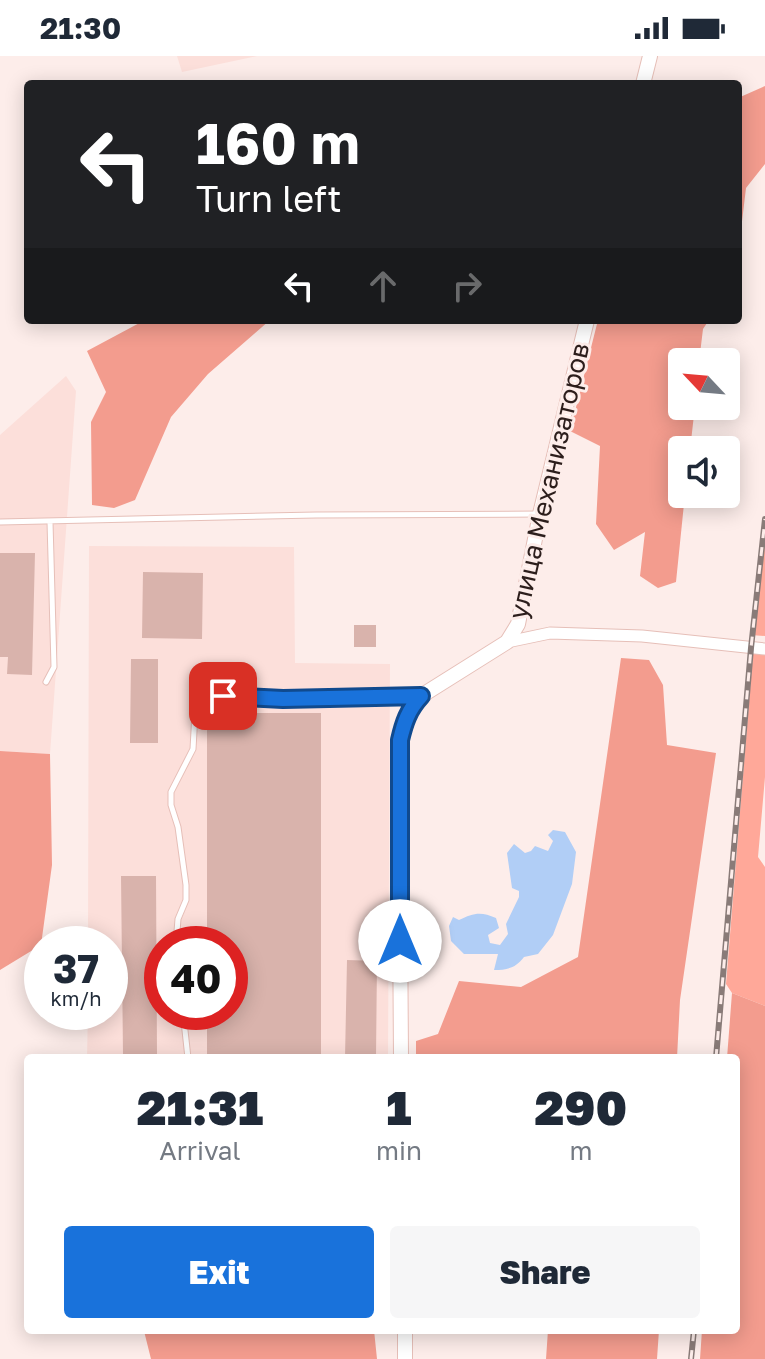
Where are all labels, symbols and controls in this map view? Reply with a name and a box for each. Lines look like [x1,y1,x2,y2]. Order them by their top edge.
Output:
text: 21:30 [40,10,121,46]
text: 160 m [196,109,360,176]
icon: left [64,112,168,216]
text: Turn left [196,177,342,220]
icon: left [277,264,321,308]
icon: ahead [361,264,405,308]
icon: right [445,264,489,308]
street label: улица Механизаторов [502,340,595,622]
north arrow [668,348,740,420]
map controls [668,348,740,508]
button: sound [668,436,740,508]
pin [189,662,257,730]
icon: arrive [201,674,245,718]
position arrow [358,899,442,983]
speed limit sign: 40 [144,926,248,1030]
text: 37 [53,944,99,992]
text: km/h [51,986,101,1010]
text: 21:31 [137,1078,263,1136]
text: 1 [386,1078,412,1136]
text: 290 [535,1078,627,1136]
text: Arrival [159,1135,241,1166]
text: min [376,1135,422,1166]
text: m [569,1135,592,1166]
button: Exit [64,1226,374,1318]
button: Share [390,1226,700,1318]

